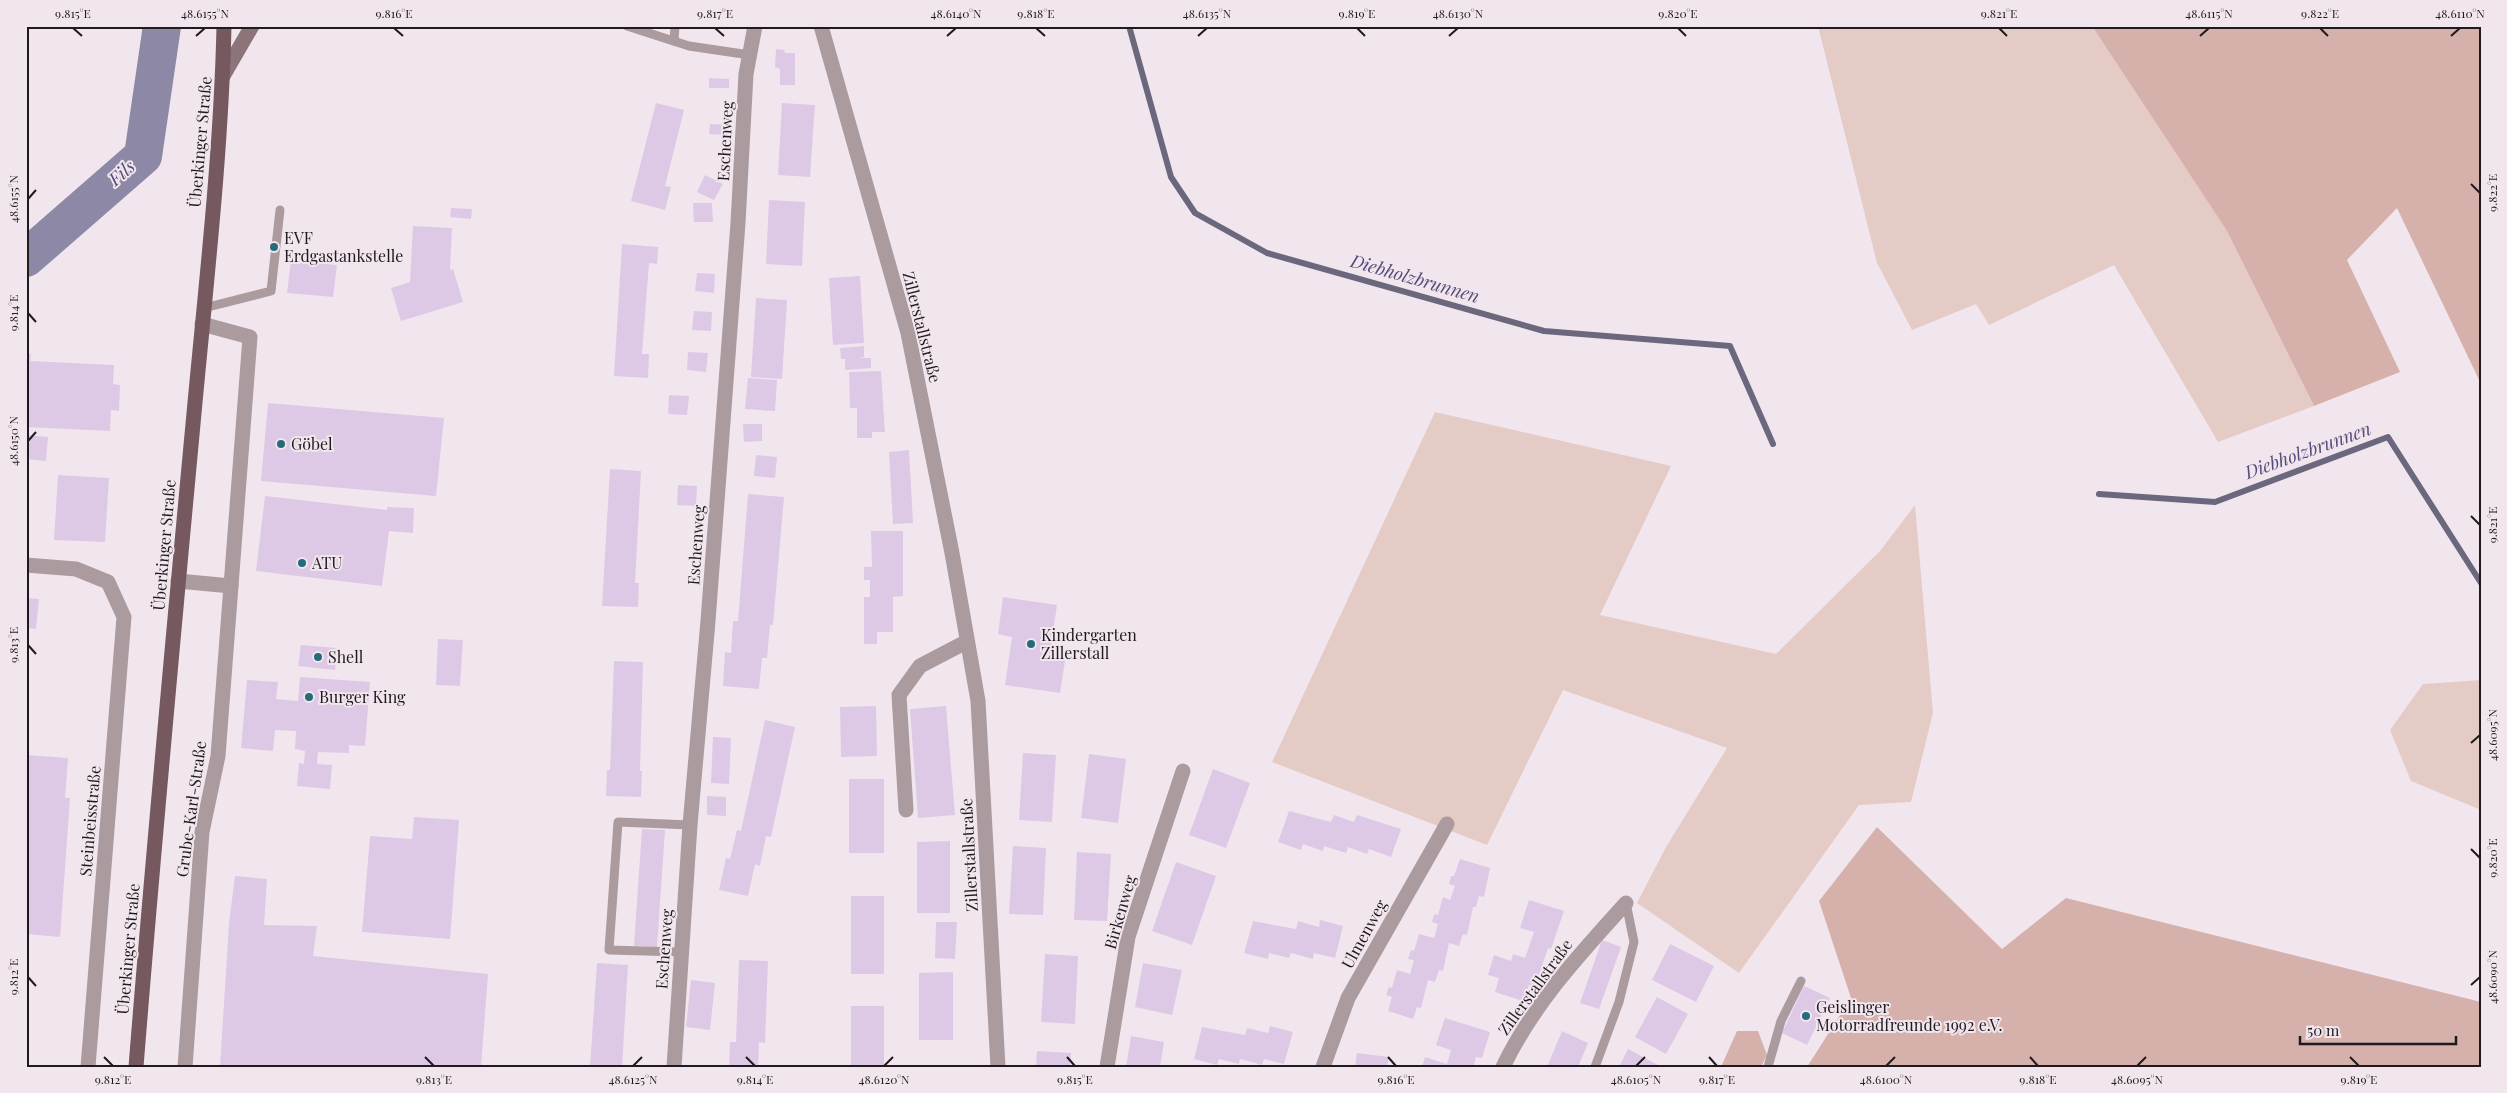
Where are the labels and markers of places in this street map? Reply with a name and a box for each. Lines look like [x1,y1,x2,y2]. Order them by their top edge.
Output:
place label: EVF Erdgastankstelle [284,227,403,266]
marker: EVF Erdgastankstelle [268,241,280,253]
place label: Göbel [291,433,333,454]
marker: Göbel [275,438,287,450]
place label: ATU [311,552,342,573]
marker: ATU [296,557,308,569]
place label: Kindergarten Zillerstall [1041,624,1137,663]
marker: Kindergarten Zillerstall [1025,638,1037,650]
place label: Shell [328,646,364,667]
marker: Shell [312,651,324,663]
place label: Burger King [319,686,406,707]
marker: Burger King [303,691,315,703]
place label: Geislinger Motorradfreunde 1992 e.V. [1816,996,2003,1035]
marker: Geislinger Motorradfreunde 1992 e.V. [1800,1010,1812,1022]

